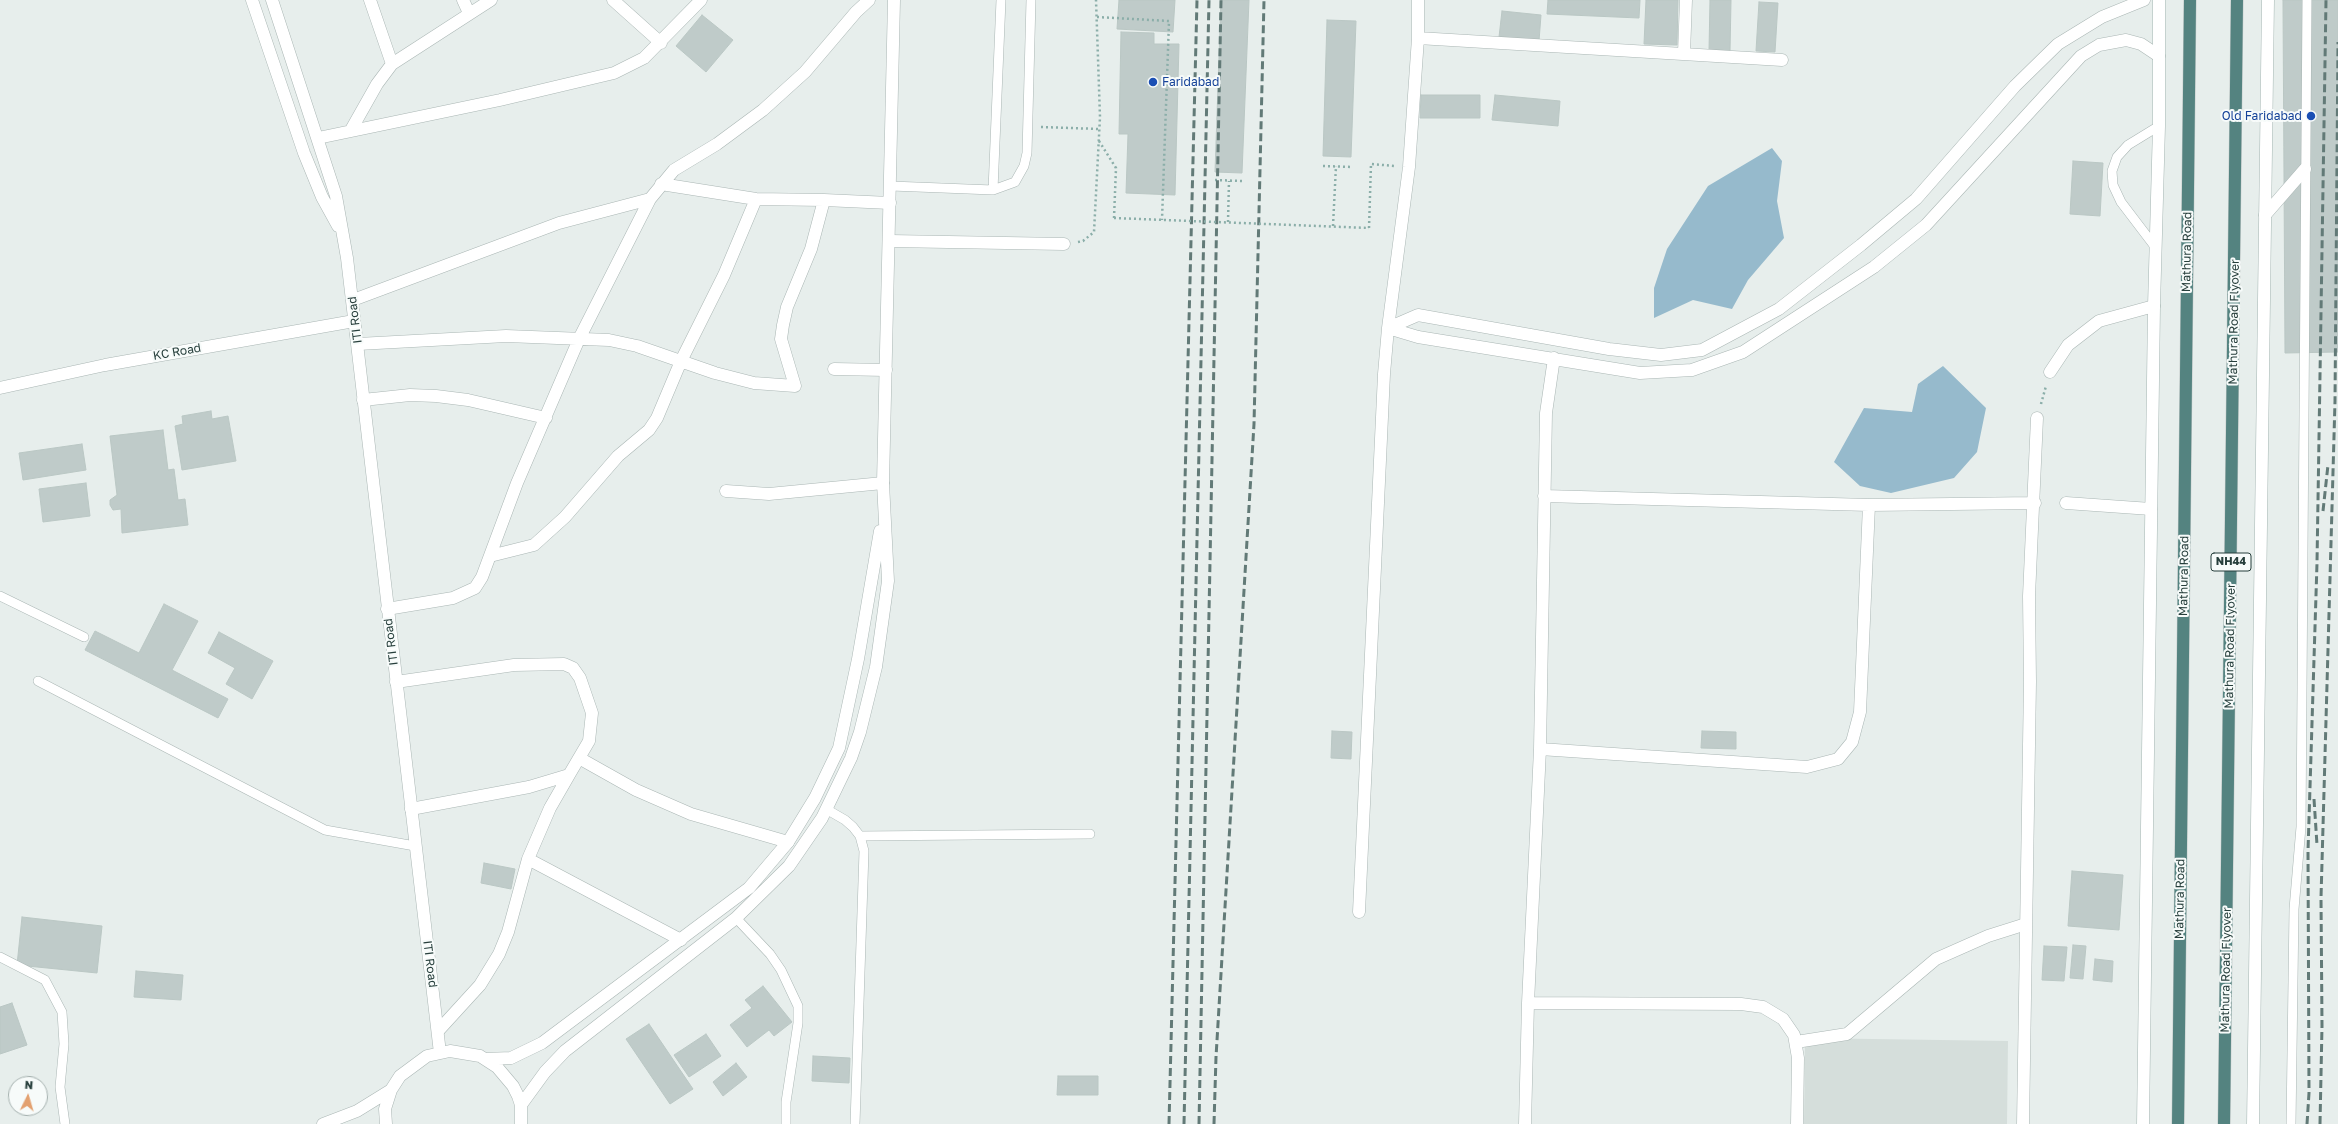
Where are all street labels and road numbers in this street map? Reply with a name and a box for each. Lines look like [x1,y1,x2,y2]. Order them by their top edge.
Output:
street label: Mathura Road [2179,212,2195,292]
street label: Mathura Road Flyover [2226,259,2242,385]
street label: ITI Road [345,296,365,344]
street label: KC Road [152,341,202,363]
street label: Mathura Road [2176,536,2192,616]
road number: NH44 [2211,553,2251,571]
street label: Mathura Road Flyover [2222,583,2238,709]
street label: ITI Road [381,618,401,666]
street label: Mathura Road [2172,859,2188,939]
street label: Mathura Road Flyover [2218,907,2234,1033]
street label: ITI Road [420,940,440,988]

